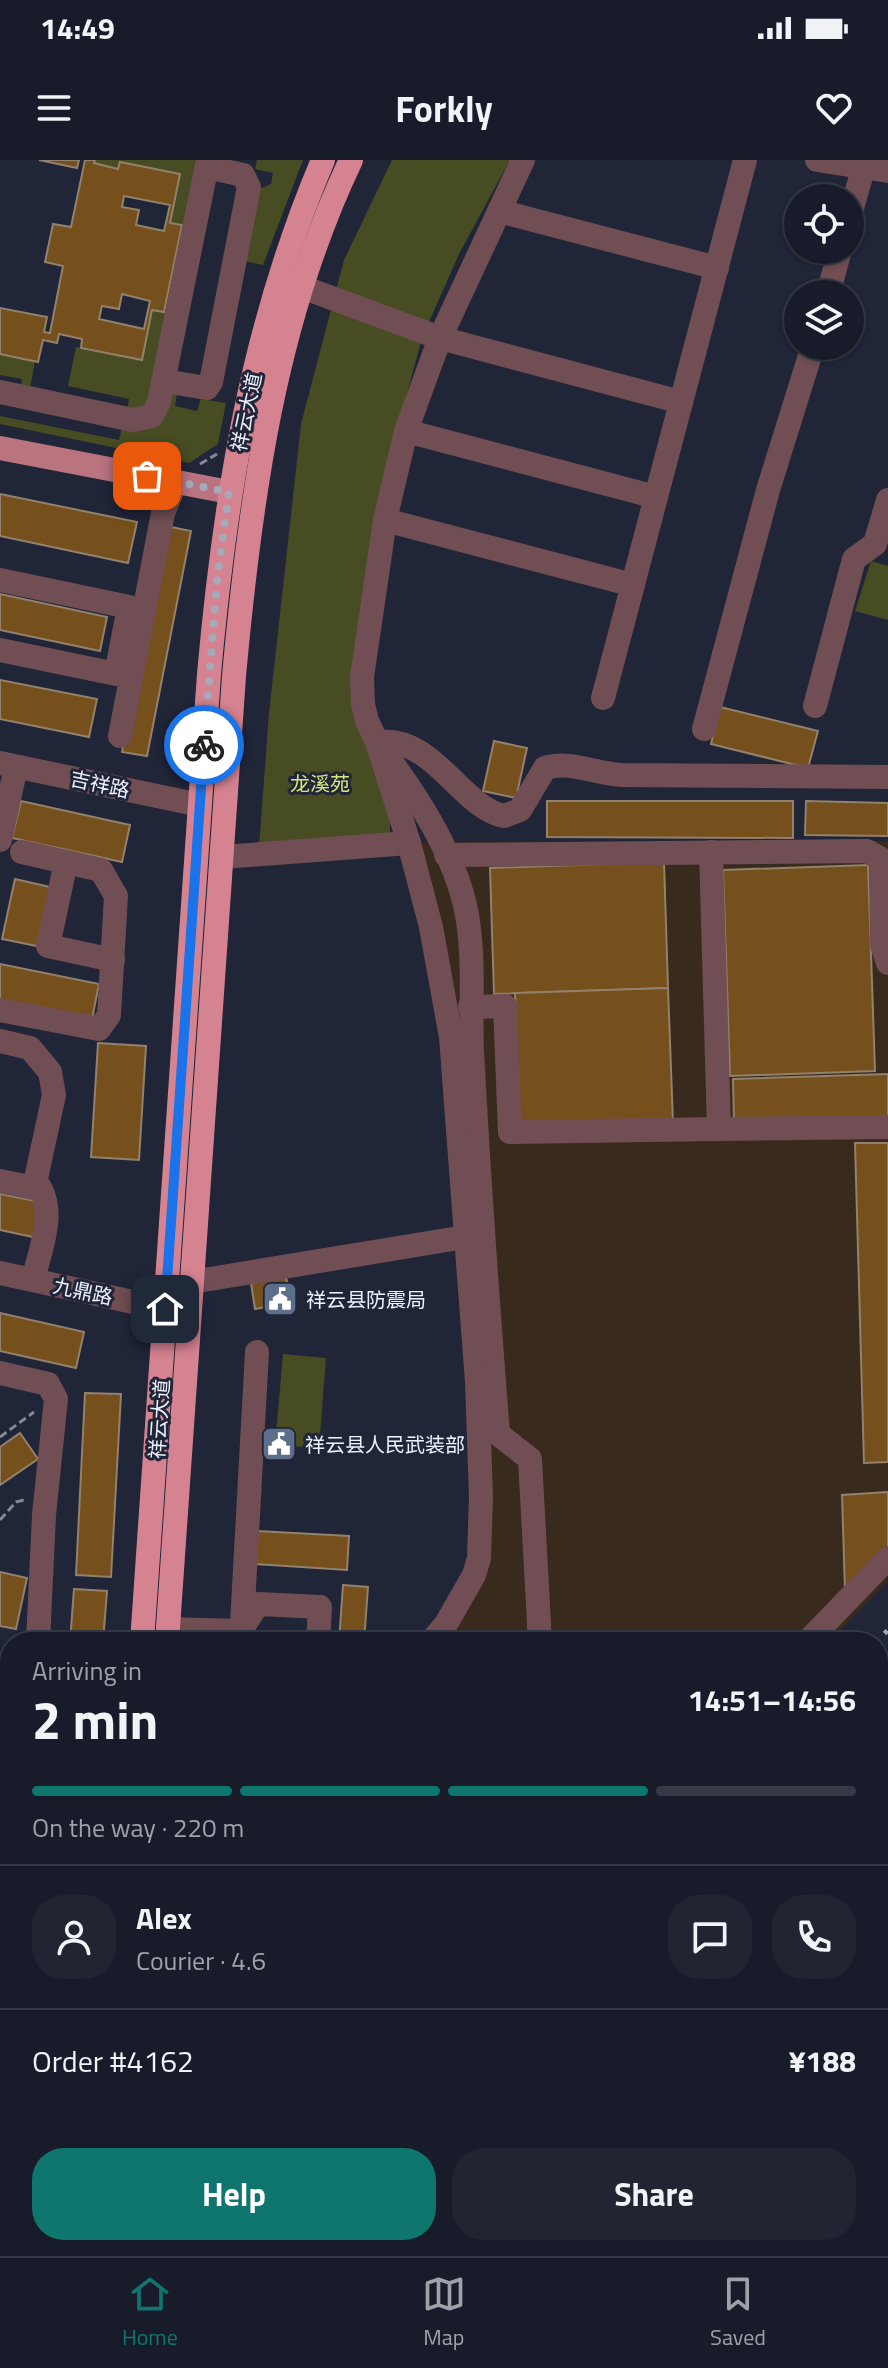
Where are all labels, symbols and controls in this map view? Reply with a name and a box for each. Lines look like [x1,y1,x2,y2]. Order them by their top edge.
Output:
text: 14:49 [40,5,115,51]
text: Forkly [395,81,493,136]
icon: menu [32,86,76,130]
icon: heart [812,86,856,130]
map controls [784,184,864,360]
button: locate [784,184,864,264]
button: layers [784,280,864,360]
street label: 祥云大道 [223,370,269,454]
pin [113,442,181,510]
icon: bag [125,454,169,498]
courier [164,705,244,785]
icon: bike [182,723,226,767]
street label: 吉祥路 [67,763,133,805]
park label: 龙溪苑 [290,768,350,799]
street label: 九鼎路 [50,1270,116,1312]
pin [131,1275,199,1343]
public building icon: 祥云县防震局 [261,1280,299,1318]
place label: 祥云县防震局 [306,1284,426,1315]
icon: home [143,1287,187,1331]
street label: 祥云大道 [141,1378,177,1460]
public building icon: 祥云县人民武装部 [260,1425,298,1463]
place label: 祥云县人民武装部 [305,1429,465,1460]
text: Arriving in [32,1651,142,1690]
text: 14:51–14:56 [688,1677,856,1723]
text: 2 min [32,1680,158,1759]
text: On the way · 220 m [32,1808,244,1847]
button: person [32,1895,116,1979]
text: Alex [136,1895,192,1941]
button: chat [668,1895,752,1979]
button: phone [772,1895,856,1979]
text: Courier · 4.6 [136,1941,266,1980]
text: Order #4162 [32,2038,194,2084]
text: ¥188 [789,2038,856,2084]
button: Help [32,2148,436,2240]
button: Share [452,2148,856,2240]
tab: Home [122,2272,178,2354]
tab: Map [422,2272,466,2354]
tab: Saved [710,2272,766,2354]

